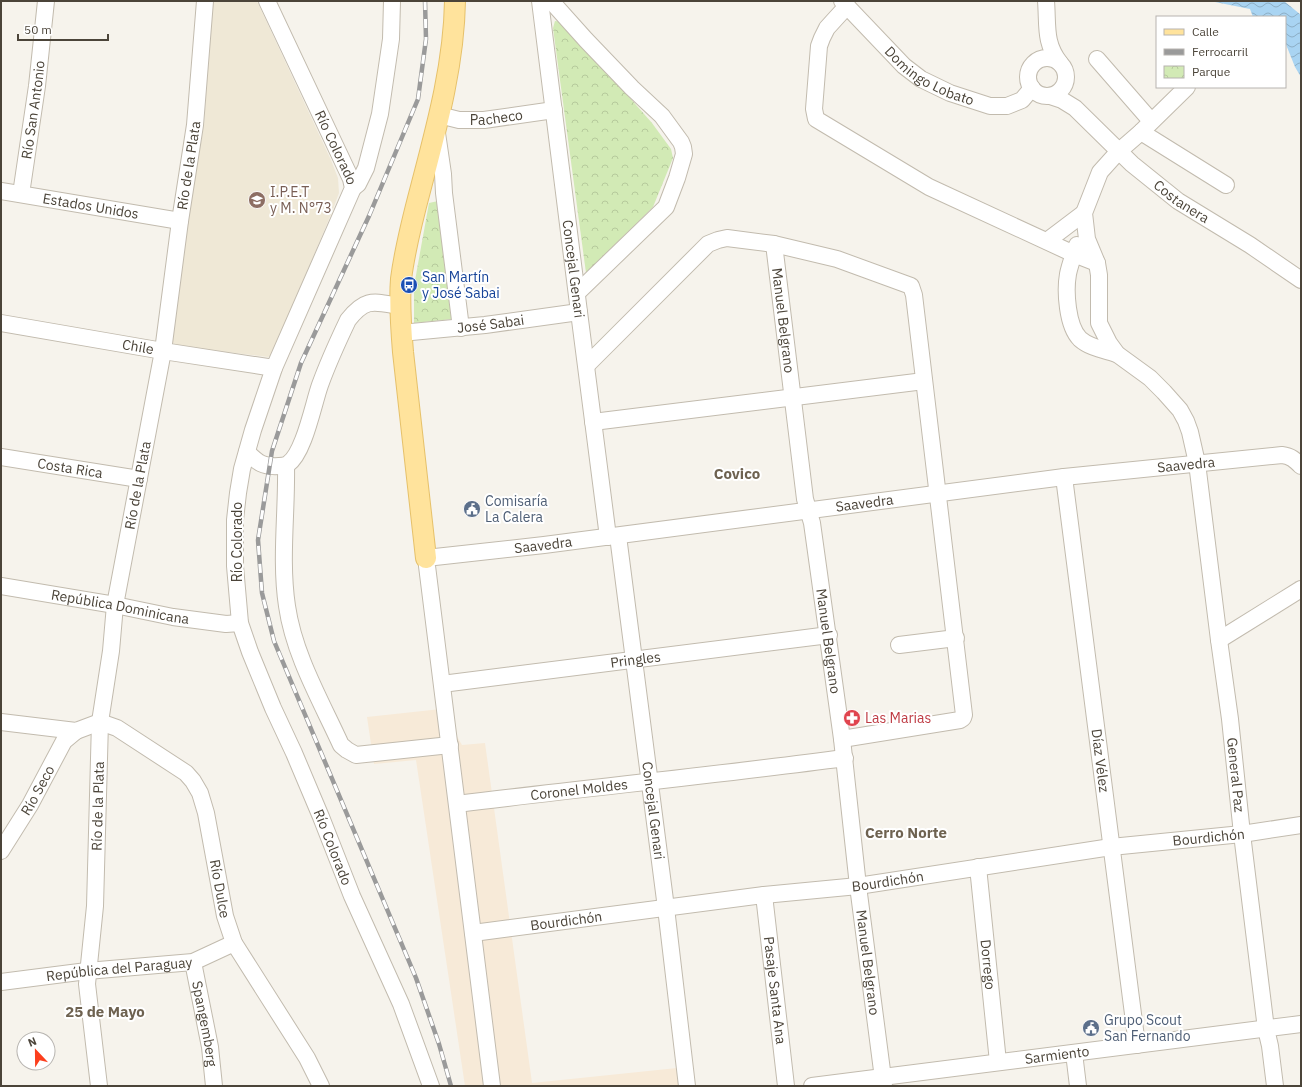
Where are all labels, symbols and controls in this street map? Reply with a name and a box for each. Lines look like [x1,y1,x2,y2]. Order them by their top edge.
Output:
scale bar [18,16,108,42]
legend [1156,16,1286,88]
text: 50 m [24,22,52,37]
text: Calle [1192,24,1219,39]
street label: Domingo Lobato [881,42,977,109]
text: Ferrocarril [1192,44,1248,59]
street label: Río San Antonio [17,59,49,160]
text: Parque [1192,64,1231,79]
street label: Pacheco [470,106,524,129]
street label: Río Colorado [311,107,361,186]
street label: Río de la Plata [173,120,204,211]
street label: Costanera [1150,176,1213,227]
place label: I.P.E.T y M. N°73 [270,183,332,217]
street label: Estados Unidos [41,189,140,223]
school or university icon: I.P.E.T y M. N°73 [247,190,267,210]
street label: Concejal Genari [559,219,589,319]
street label: Manuel Belgrano [768,267,799,374]
place label: San Martín y José Sabai [422,268,500,302]
bus stop icon: San Martín y José Sabai [399,275,419,295]
street label: José Sabai [456,311,525,337]
street label: Chile [121,335,155,358]
street label: Río de la Plata [120,439,155,531]
street label: Saavedra [1156,453,1216,477]
street label: Costa Rica [36,454,105,482]
district label: Covico [714,464,760,483]
street label: Saavedra [834,490,895,516]
place label: Comisaría La Calera [485,492,548,526]
public building icon: Comisaría La Calera [462,499,482,519]
street label: Río Colorado [228,502,246,582]
street label: Saavedra [513,532,574,557]
street label: República Dominicana [50,585,191,628]
street label: Manuel Belgrano [812,587,845,695]
street label: Pringles [609,647,662,672]
pharmacy icon: Las Marias [842,708,862,728]
place label: Las Marias [865,709,932,727]
street label: Díaz Vélez [1087,728,1114,794]
street label: General Paz [1223,737,1249,814]
street label: Río de la Plata [88,761,108,851]
street label: Concejal Genari [638,761,669,861]
street label: Río Seco [17,762,59,819]
street label: Coronel Moldes [529,775,629,804]
street label: Río Colorado [310,806,356,888]
district label: Cerro Norte [865,823,947,842]
street label: Bourdichón [1172,825,1246,850]
street label: Río Dulce [206,858,234,920]
street label: Bourdichón [851,867,925,896]
street label: Bourdichón [529,907,603,934]
street label: Manuel Belgrano [852,909,884,1016]
street label: Pasaje Santa Ana [760,936,790,1046]
street label: Dorrego [976,939,1000,991]
street label: República del Paraguay [45,953,193,985]
street label: Spangemberg [188,979,221,1068]
district label: 25 de Mayo [65,1002,145,1021]
place label: Grupo Scout San Fernando [1104,1011,1191,1045]
public building icon: Grupo Scout San Fernando [1081,1018,1101,1038]
north arrow [16,1031,56,1071]
text: N [26,1034,39,1050]
street label: Sarmiento [1024,1042,1090,1068]

